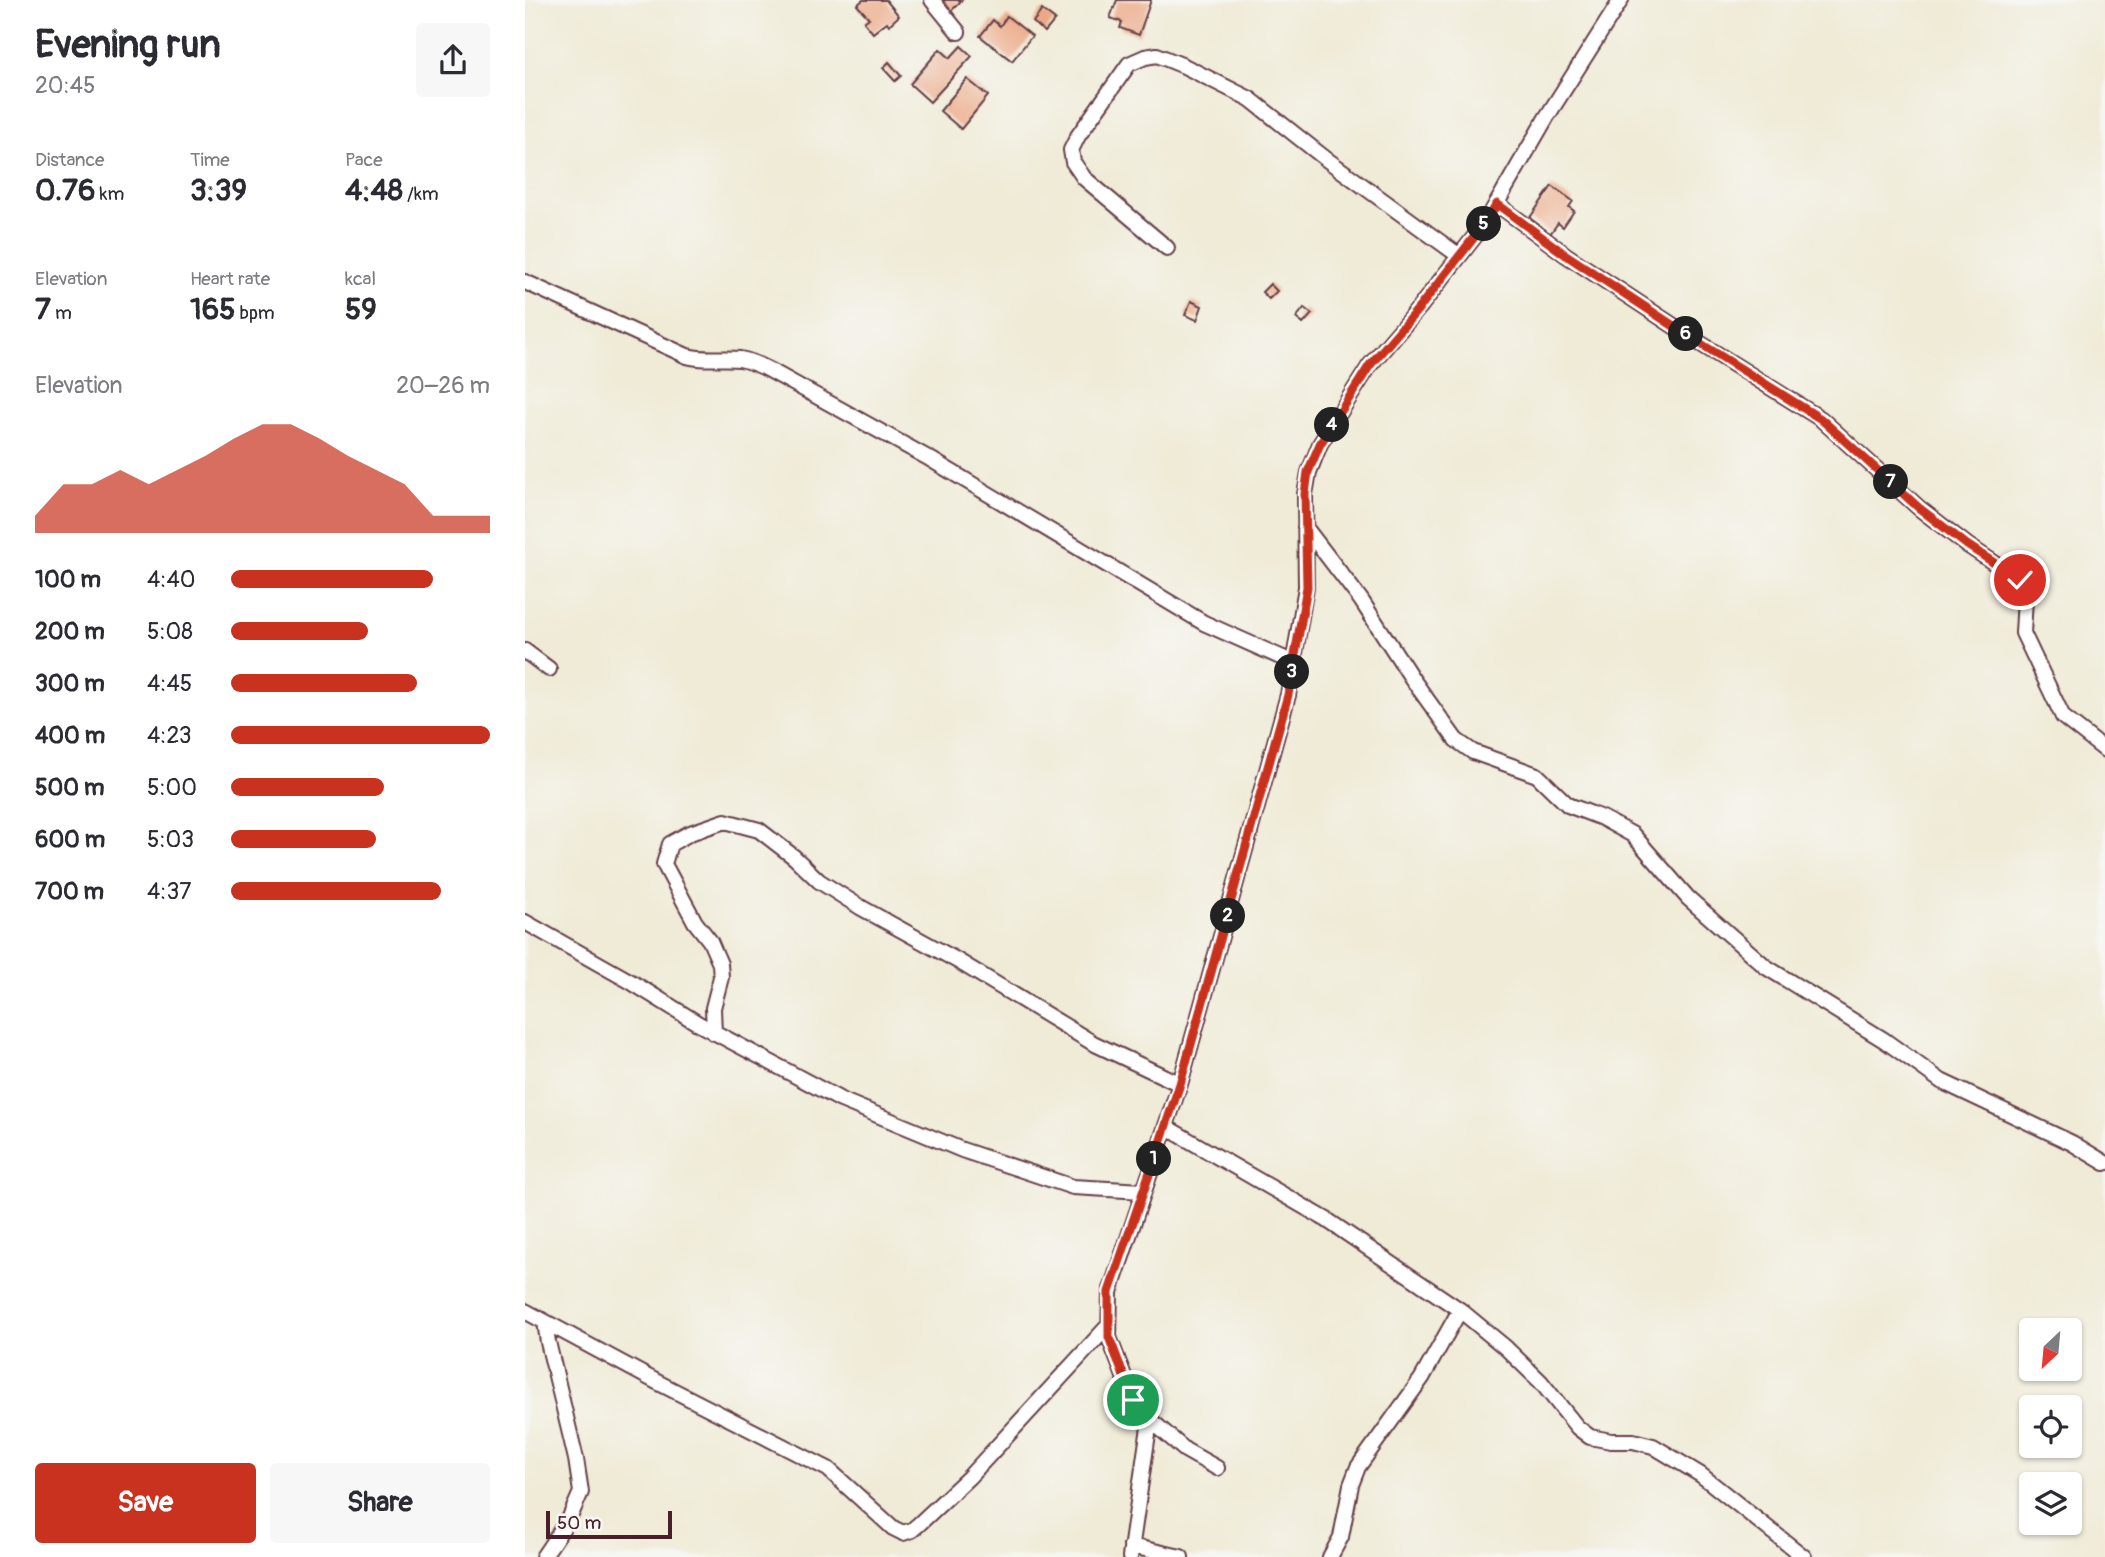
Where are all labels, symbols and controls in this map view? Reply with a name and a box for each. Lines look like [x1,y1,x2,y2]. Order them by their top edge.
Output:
text: Evening run [35,21,221,69]
button: share [416,23,490,97]
text: 20:45 [35,71,96,100]
text: Distance [35,148,104,172]
text: Time [190,148,230,172]
text: Pace [345,148,383,172]
text: 0.76 [35,172,95,209]
text: 3:39 [190,172,247,209]
text: 4:48 [345,172,403,209]
text: km [95,182,124,206]
text: /km [403,182,439,206]
pin: 5 [1467,206,1501,242]
text: 5 [1478,211,1489,235]
text: Elevation [35,267,107,291]
text: Heart rate [190,267,270,291]
text: kcal [345,267,376,291]
text: 7 [35,291,51,328]
text: 165 [190,291,235,328]
text: 59 [345,291,377,328]
text: m [51,301,72,325]
text: bpm [235,301,275,325]
pin: 6 [1669,316,1703,352]
text: 6 [1680,321,1691,345]
text: Elevation [35,371,123,400]
text: 20–26 m [396,371,490,400]
pin: 4 [1315,408,1349,442]
text: 4 [1326,412,1337,436]
pin: 7 [1873,464,1909,500]
text: 7 [1885,469,1896,493]
pin [1990,550,2050,610]
icon: check [2001,561,2039,599]
text: 100 m [35,565,101,594]
text: 4:40 [147,565,196,594]
text: 200 m [35,617,105,646]
text: 5:08 [147,617,193,646]
pin: 3 [1275,654,1309,690]
text: 3 [1286,659,1297,683]
text: 300 m [35,669,105,698]
text: 4:45 [147,669,192,698]
text: 400 m [35,721,105,750]
text: 4:23 [147,721,191,750]
text: 500 m [35,773,104,802]
text: 5:00 [147,773,197,802]
text: 600 m [35,825,105,854]
text: 5:03 [147,825,194,854]
text: 700 m [35,877,104,906]
text: 4:37 [147,877,191,906]
pin: 2 [1211,898,1245,934]
text: 2 [1222,903,1233,927]
pin: 1 [1137,1142,1171,1176]
text: 1 [1150,1146,1157,1170]
north arrow [2019,1318,2083,1381]
map controls [2019,1318,2082,1535]
pin [1103,1370,1163,1430]
icon: arrive [1114,1381,1152,1419]
button: locate [2019,1395,2082,1458]
button: Save [35,1463,256,1543]
button: Share [270,1463,490,1543]
button: layers [2019,1472,2082,1535]
scale bar [546,1508,672,1540]
text: 50 m [557,1511,601,1535]

